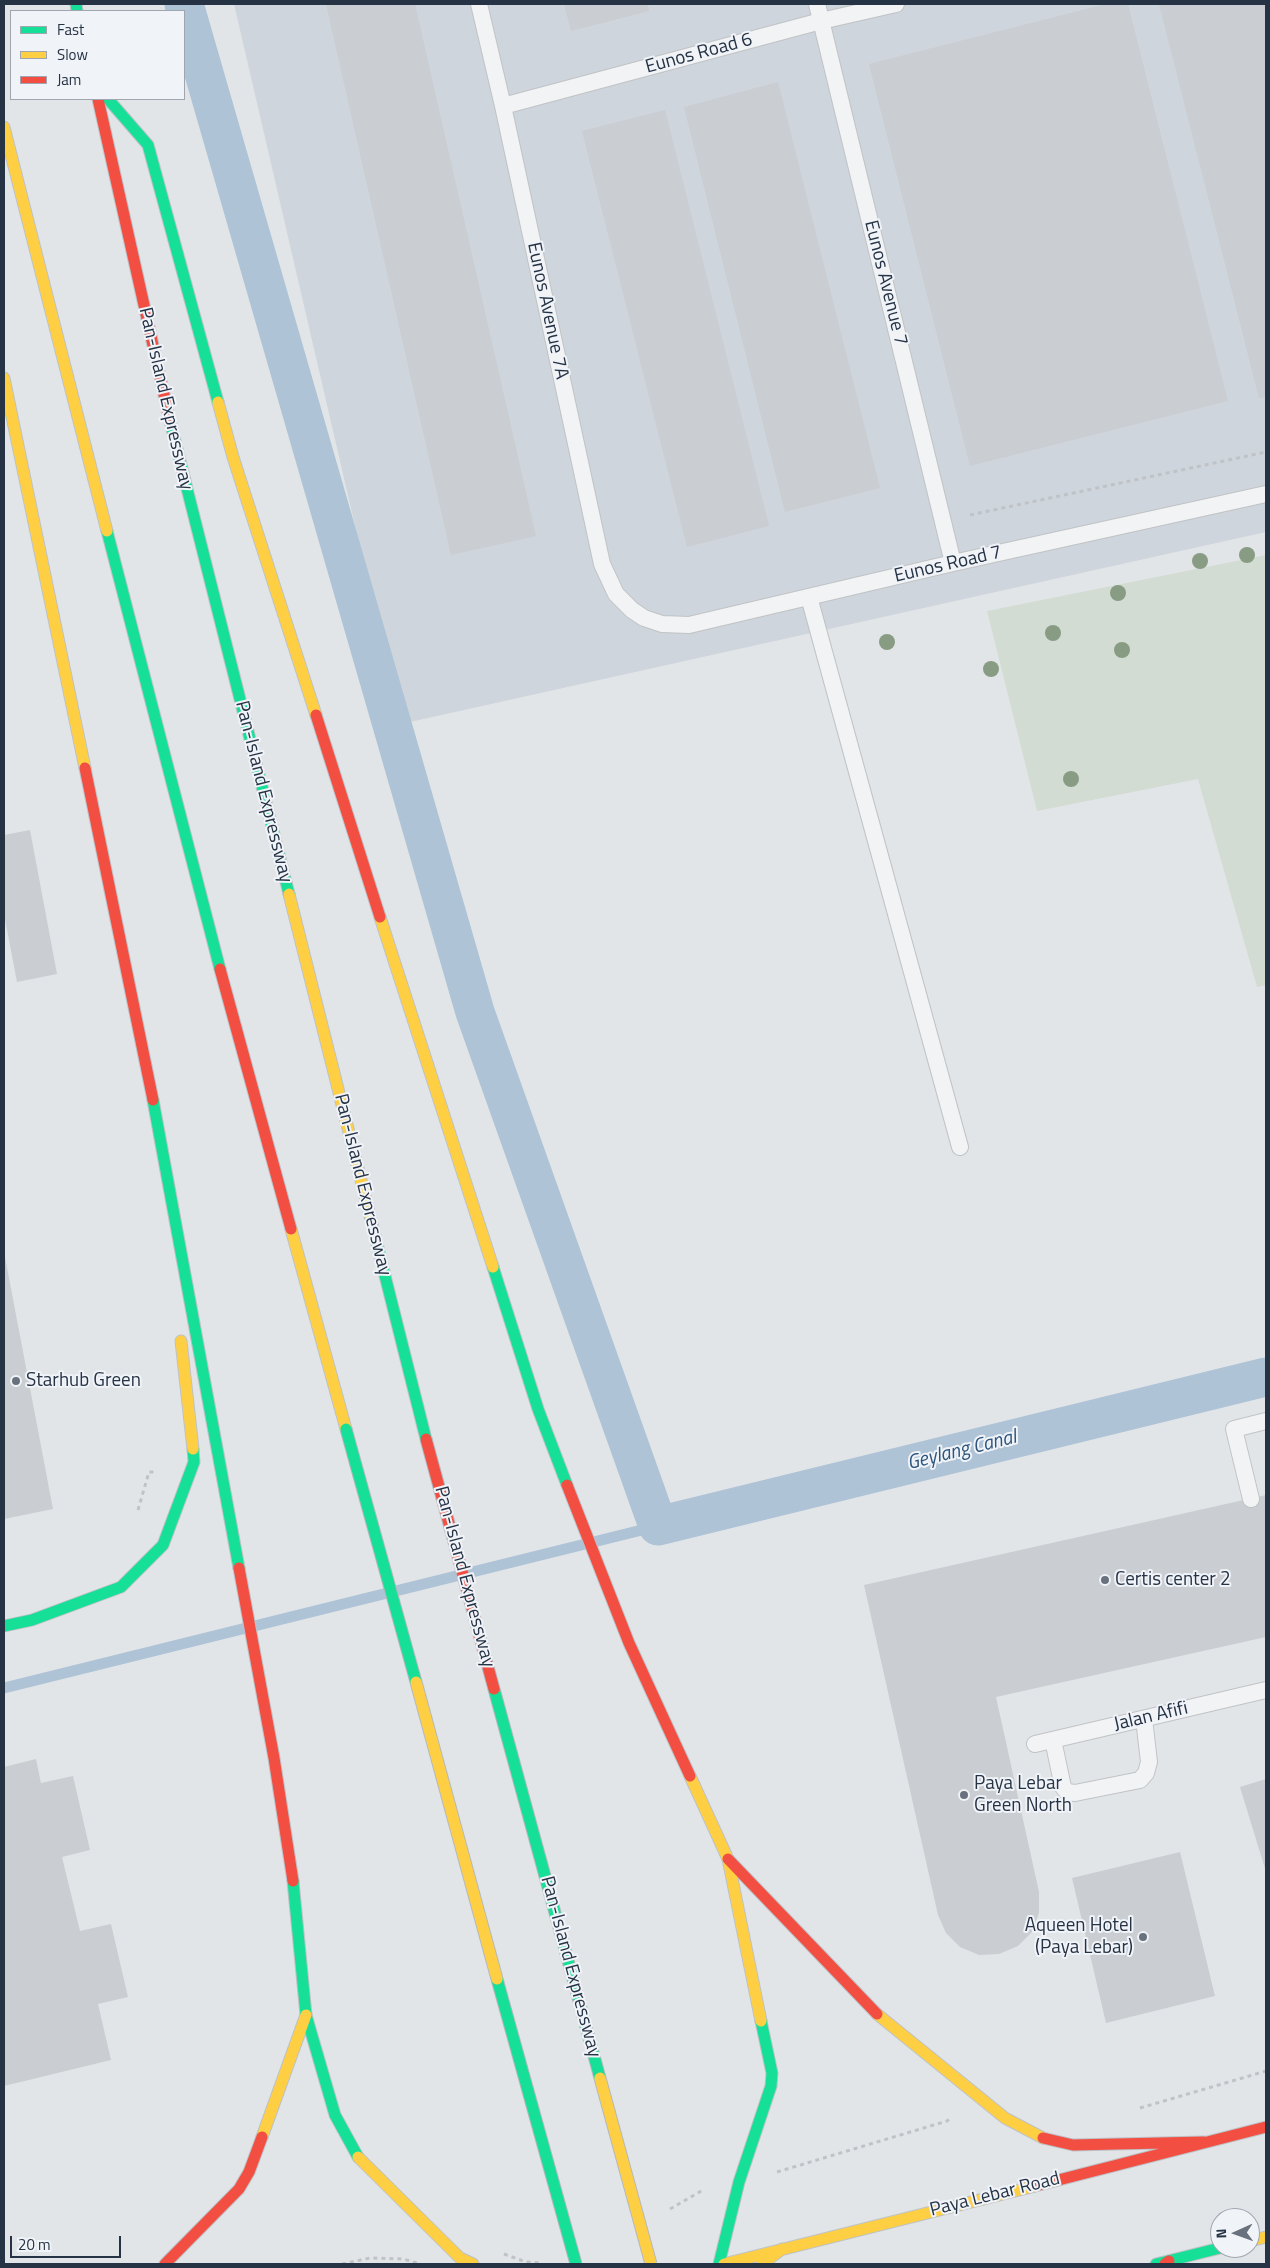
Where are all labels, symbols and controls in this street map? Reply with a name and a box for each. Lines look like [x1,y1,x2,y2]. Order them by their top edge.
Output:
legend [10,10,185,100]
text: Fast [57,18,84,41]
street label: Eunos Road 6 [643,29,755,79]
text: Slow [57,43,88,66]
text: Jam [57,68,81,91]
street label: Eunos Avenue 7 [858,218,912,348]
street label: Eunos Avenue 7A [521,241,573,381]
street label: Pan-Island Expressway [133,305,197,493]
street label: Eunos Road 7 [892,542,1004,588]
street label: Pan-Island Expressway [229,699,297,885]
street label: Pan-Island Expressway [328,1092,396,1278]
place label: Starhub Green [26,1370,141,1392]
marker: Starhub Green [10,1375,22,1387]
water label: Geylang Canal [905,1426,1019,1476]
street label: Pan-Island Expressway [429,1484,499,1670]
place label: Certis center 2 [1115,1569,1231,1591]
marker: Certis center 2 [1099,1574,1111,1586]
street label: Jalan Afifi [1112,1697,1190,1737]
place label: Paya Lebar Green North [974,1773,1072,1817]
marker: Paya Lebar Green North [958,1789,970,1801]
street label: Pan-Island Expressway [535,1874,605,2060]
place label: Aqueen Hotel (Paya Lebar) [1025,1915,1133,1959]
marker: Aqueen Hotel (Paya Lebar) [1137,1931,1149,1943]
street label: Paya Lebar Road [928,2168,1062,2222]
north arrow [1210,2208,1260,2258]
scale bar [12,2226,124,2258]
text: N [1210,2228,1231,2239]
text: 20 m [18,2233,51,2256]

